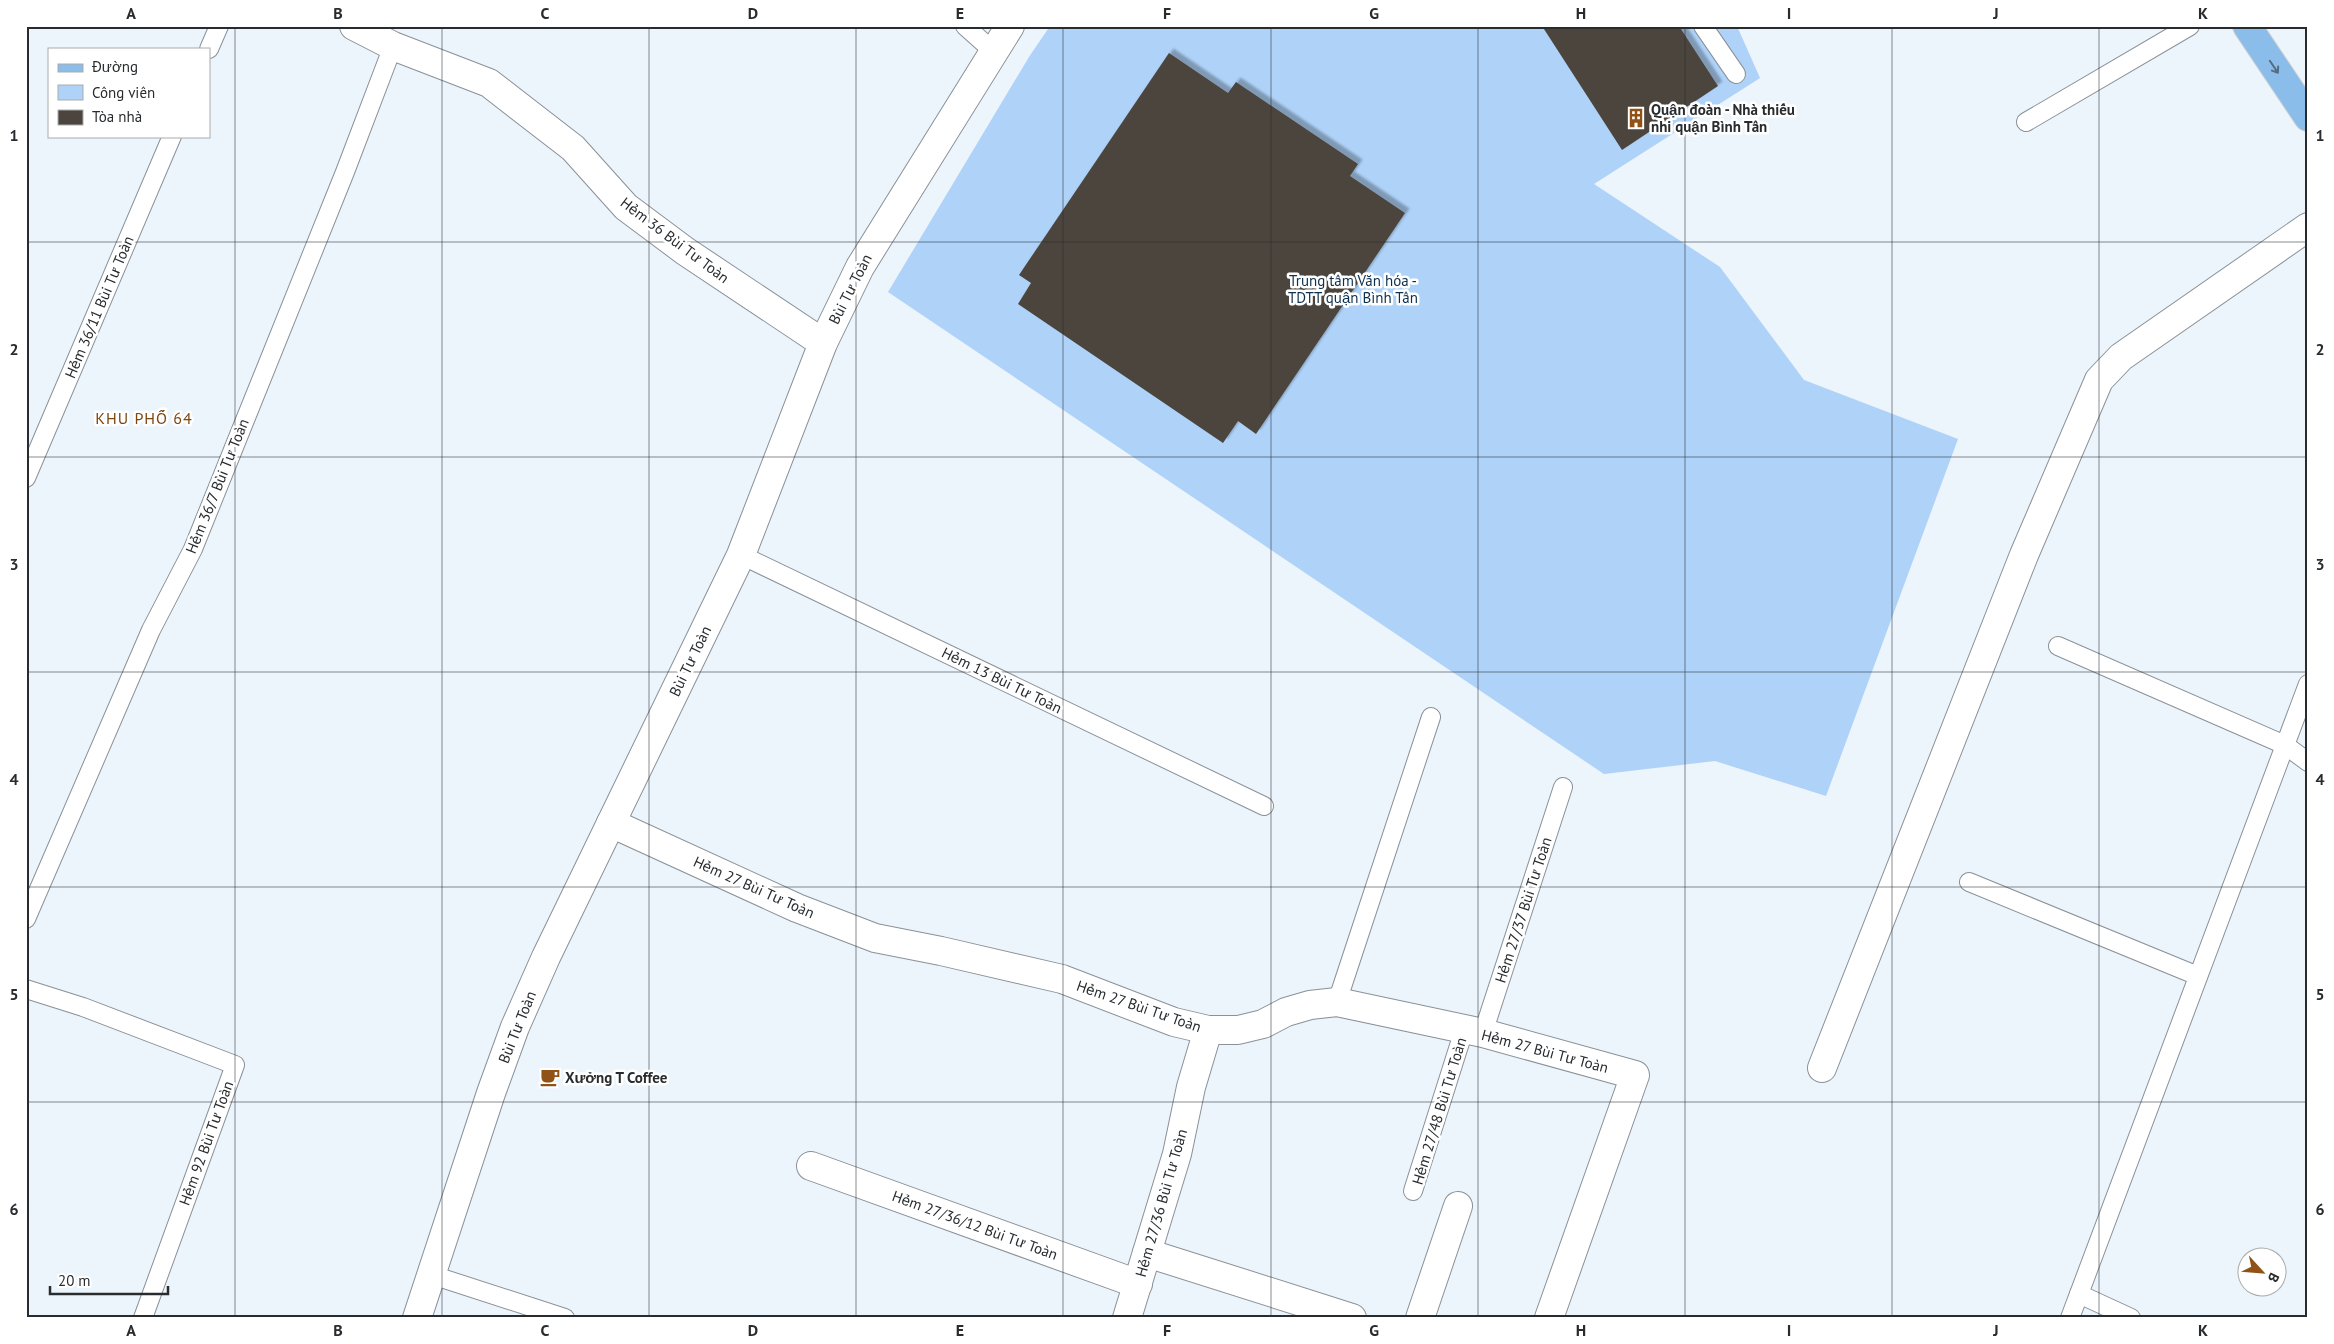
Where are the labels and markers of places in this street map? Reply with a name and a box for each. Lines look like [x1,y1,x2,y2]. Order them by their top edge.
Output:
place label: Quận đoàn - Nhà thiếu nhi quận Bình Tân [1651,100,1795,136]
building icon: Quận đoàn - Nhà thiếu nhi quận Bình Tân [1625,107,1647,129]
cafe icon: Xưởng T Coffee [539,1066,561,1088]
place label: Xưởng T Coffee [565,1068,668,1087]

